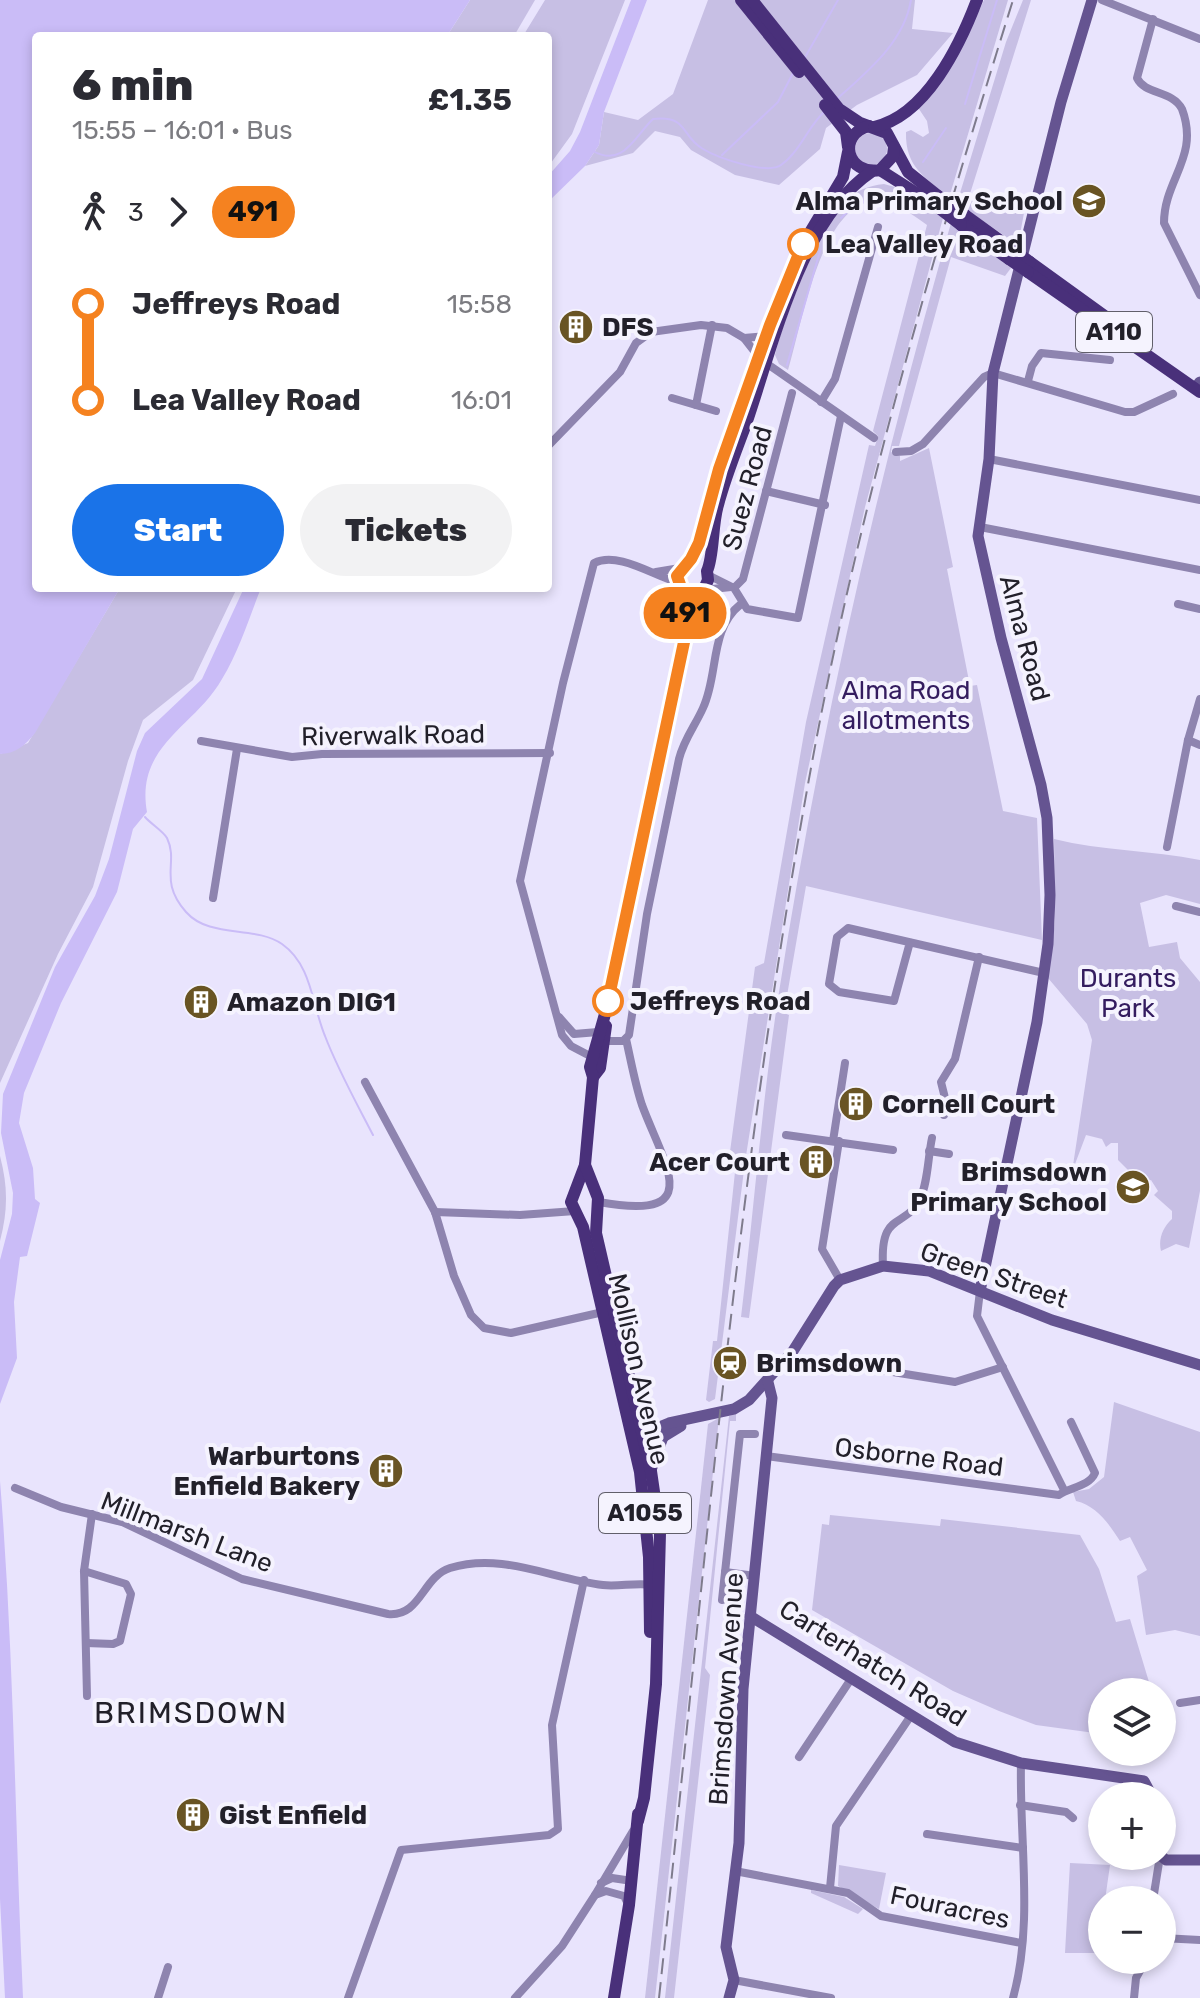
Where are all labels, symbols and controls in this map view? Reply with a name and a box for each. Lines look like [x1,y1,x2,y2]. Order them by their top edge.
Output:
text: 6 min [72,59,193,111]
text: £1.35 [428,82,512,118]
text: 15:55 – 16:01 · Bus [72,115,292,146]
school or university icon: Alma Primary School [1070,182,1108,220]
place label: Alma Primary School [795,186,1063,217]
icon: walk [72,190,116,234]
icon: forward [156,190,200,234]
text: 491 [228,195,279,228]
text: 3 [128,197,144,228]
marker: Lea Valley Road [788,229,818,259]
place label: Lea Valley Road [825,229,1023,260]
text: Jeffreys Road [132,286,341,322]
text: 15:58 [447,289,512,320]
building icon: DFS [557,308,595,346]
place label: DFS [602,312,654,343]
road number: A110 [1076,312,1152,352]
text: Lea Valley Road [132,382,361,418]
text: 16:01 [451,385,512,416]
street label: Suez Road [716,422,779,554]
button: Start [72,484,284,576]
button: Tickets [300,484,512,576]
street label: Alma Road [993,572,1056,705]
line badge: 491 [639,587,731,639]
text: 491 [660,596,710,629]
park label: Alma Road allotments [841,675,971,736]
street label: Riverwalk Road [301,718,485,753]
park label: Durants Park [1080,963,1176,1024]
building icon: Amazon DIG1 [182,983,220,1021]
marker: Jeffreys Road [593,986,623,1016]
place label: Jeffreys Road [630,986,811,1017]
place label: Amazon DIG1 [227,987,396,1018]
building icon: Cornell Court [837,1085,875,1123]
place label: Cornell Court [882,1089,1055,1120]
building icon: Acer Court [797,1143,835,1181]
place label: Acer Court [649,1147,790,1178]
place label: Brimsdown Primary School [910,1157,1107,1218]
school or university icon: Brimsdown Primary School [1114,1168,1152,1206]
street label: Green Street [916,1236,1072,1315]
street label: Mollison Avenue [601,1271,676,1468]
station icon: Brimsdown [711,1344,749,1382]
place label: Brimsdown [756,1348,902,1379]
street label: Osborne Road [833,1432,1005,1483]
place label: Warburtons Enfield Bakery [173,1441,360,1502]
building icon: Warburtons Enfield Bakery [367,1452,405,1490]
street label: Millmarsh Lane [96,1485,277,1579]
road number: A1055 [599,1493,691,1533]
street label: Brimsdown Avenue [703,1572,750,1806]
street label: Carterhatch Road [774,1593,972,1733]
map controls [1088,1678,1176,1974]
button: layers [1088,1678,1176,1766]
district label: BRIMSDOWN [94,1695,288,1731]
button: + [1088,1782,1176,1870]
building icon: Gist Enfield [174,1796,212,1834]
place label: Gist Enfield [219,1800,367,1831]
street label: Fouracres [887,1880,1012,1935]
button: − [1088,1886,1176,1974]

